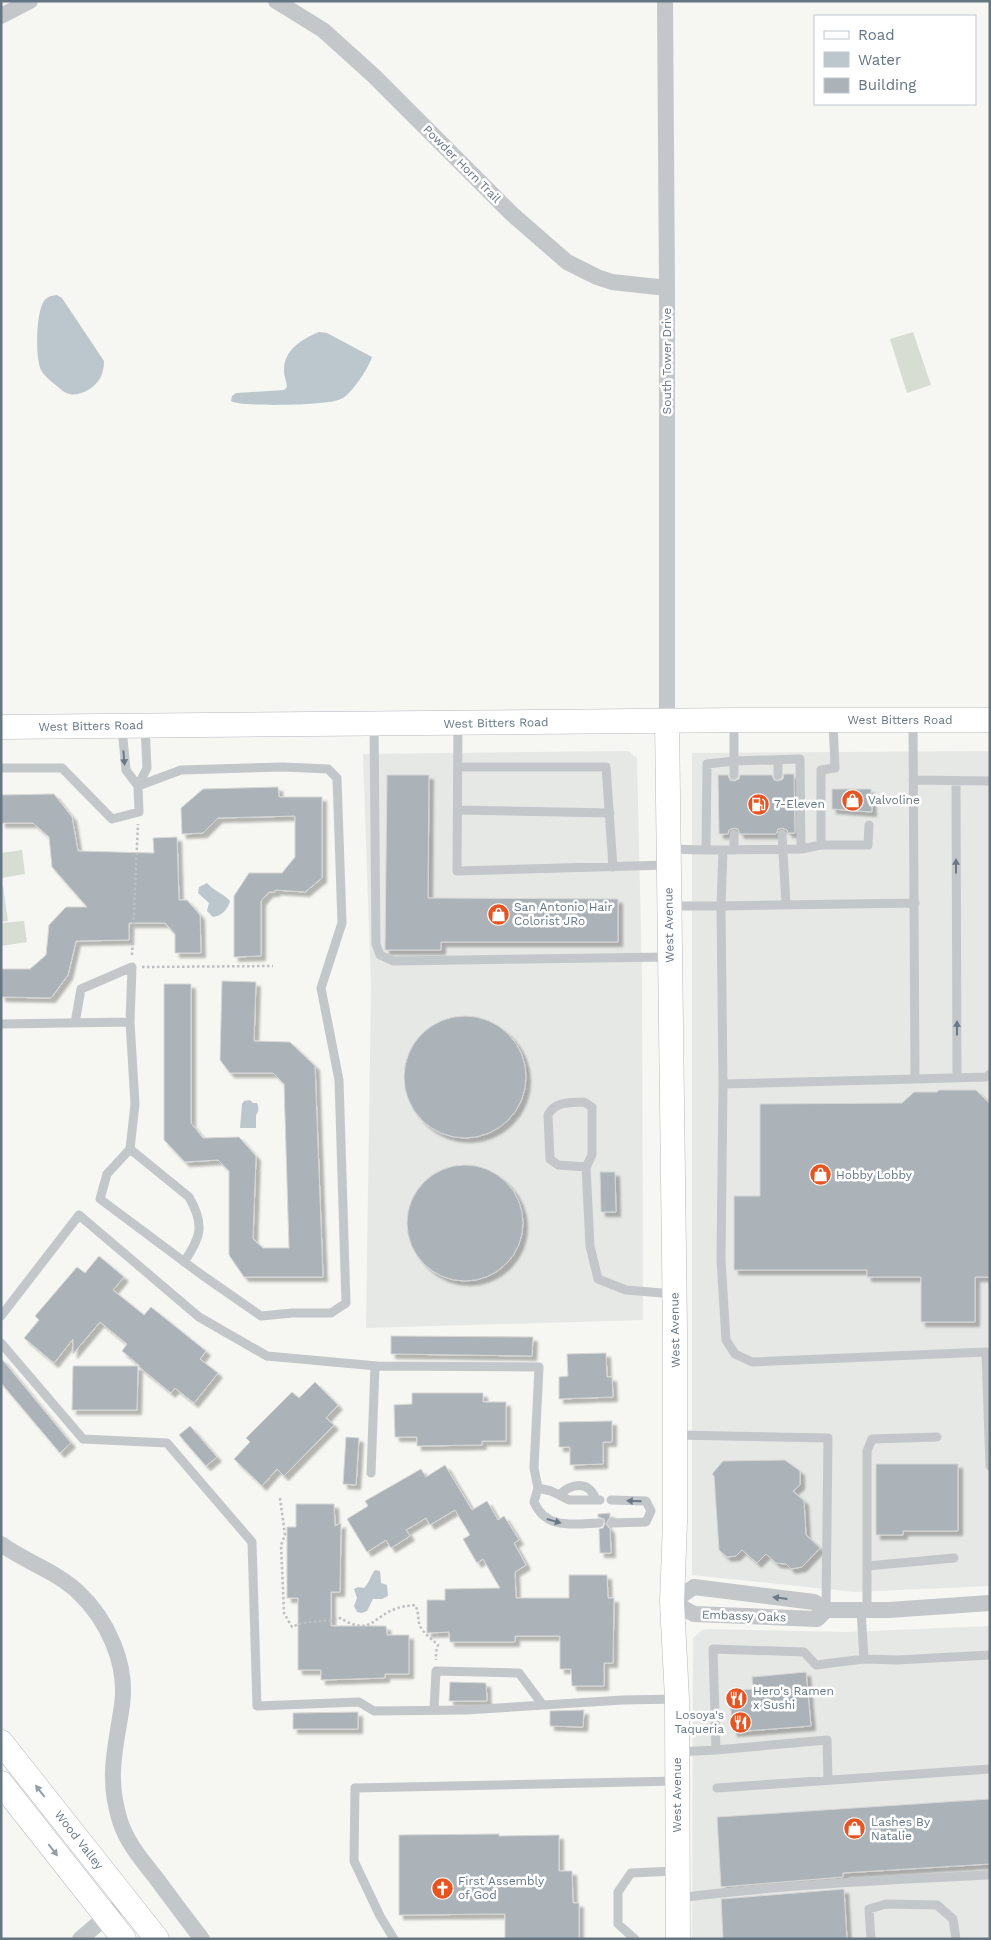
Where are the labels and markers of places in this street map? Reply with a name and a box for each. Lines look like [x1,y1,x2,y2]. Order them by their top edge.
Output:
shop icon: Valvoline [840,788,864,812]
fuel station icon: 7-Eleven [746,792,770,816]
place label: Valvoline [868,793,920,807]
place label: 7-Eleven [774,797,825,811]
place label: San Antonio Hair Colorist JRo [514,900,613,928]
shop icon: San Antonio Hair Colorist JRo [486,902,510,926]
shop icon: Hobby Lobby [808,1163,832,1187]
place label: Hobby Lobby [836,1168,913,1182]
place label: Hero's Ramen x Sushi [753,1684,834,1712]
restaurant icon: Hero's Ramen x Sushi [725,1686,749,1710]
place label: Losoya's Taqueria [674,1708,724,1736]
restaurant icon: Losoya's Taqueria [728,1710,752,1734]
place label: Lashes By Natalie [871,1815,931,1843]
shop icon: Lashes By Natalie [843,1817,867,1841]
place label: First Assembly of God [458,1874,545,1902]
church icon: First Assembly of God [430,1876,454,1900]

